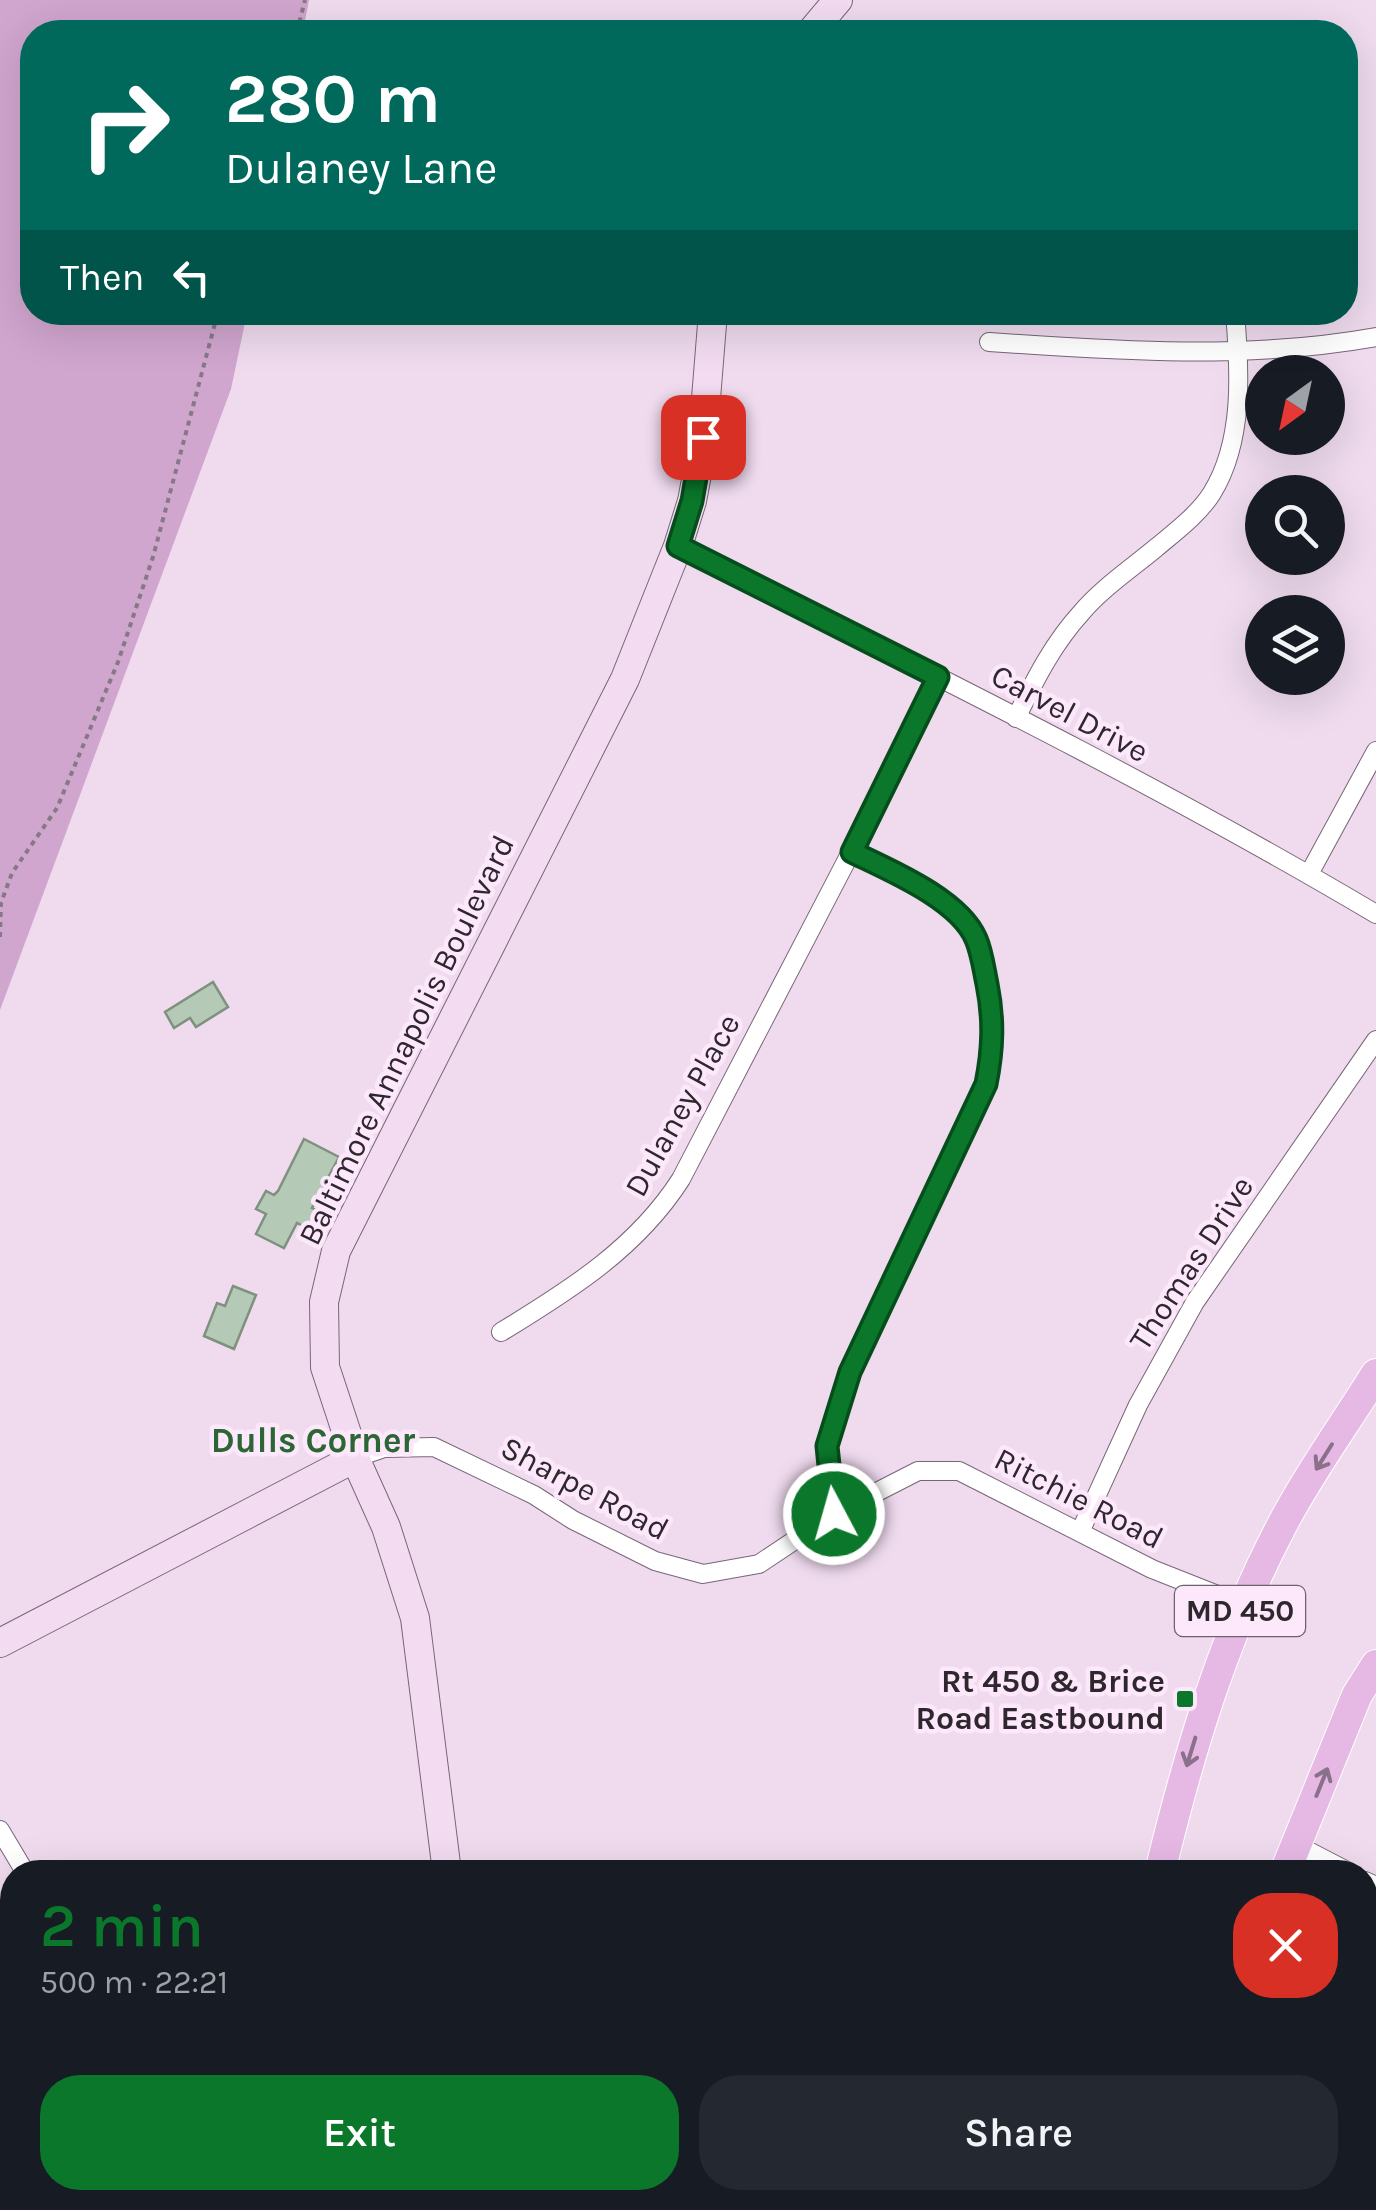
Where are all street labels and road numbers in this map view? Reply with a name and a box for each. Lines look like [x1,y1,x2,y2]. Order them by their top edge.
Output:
street label: Carvel Drive [985,657,1155,770]
street label: Baltimore Annapolis Boulevard [291,829,522,1251]
street label: Dulaney Place [617,1008,748,1203]
street label: Thomas Drive [1122,1170,1261,1357]
street label: Sharpe Road [495,1429,675,1548]
street label: Ritchie Road [988,1440,1169,1557]
road number: MD 450 [1175,1586,1305,1636]

